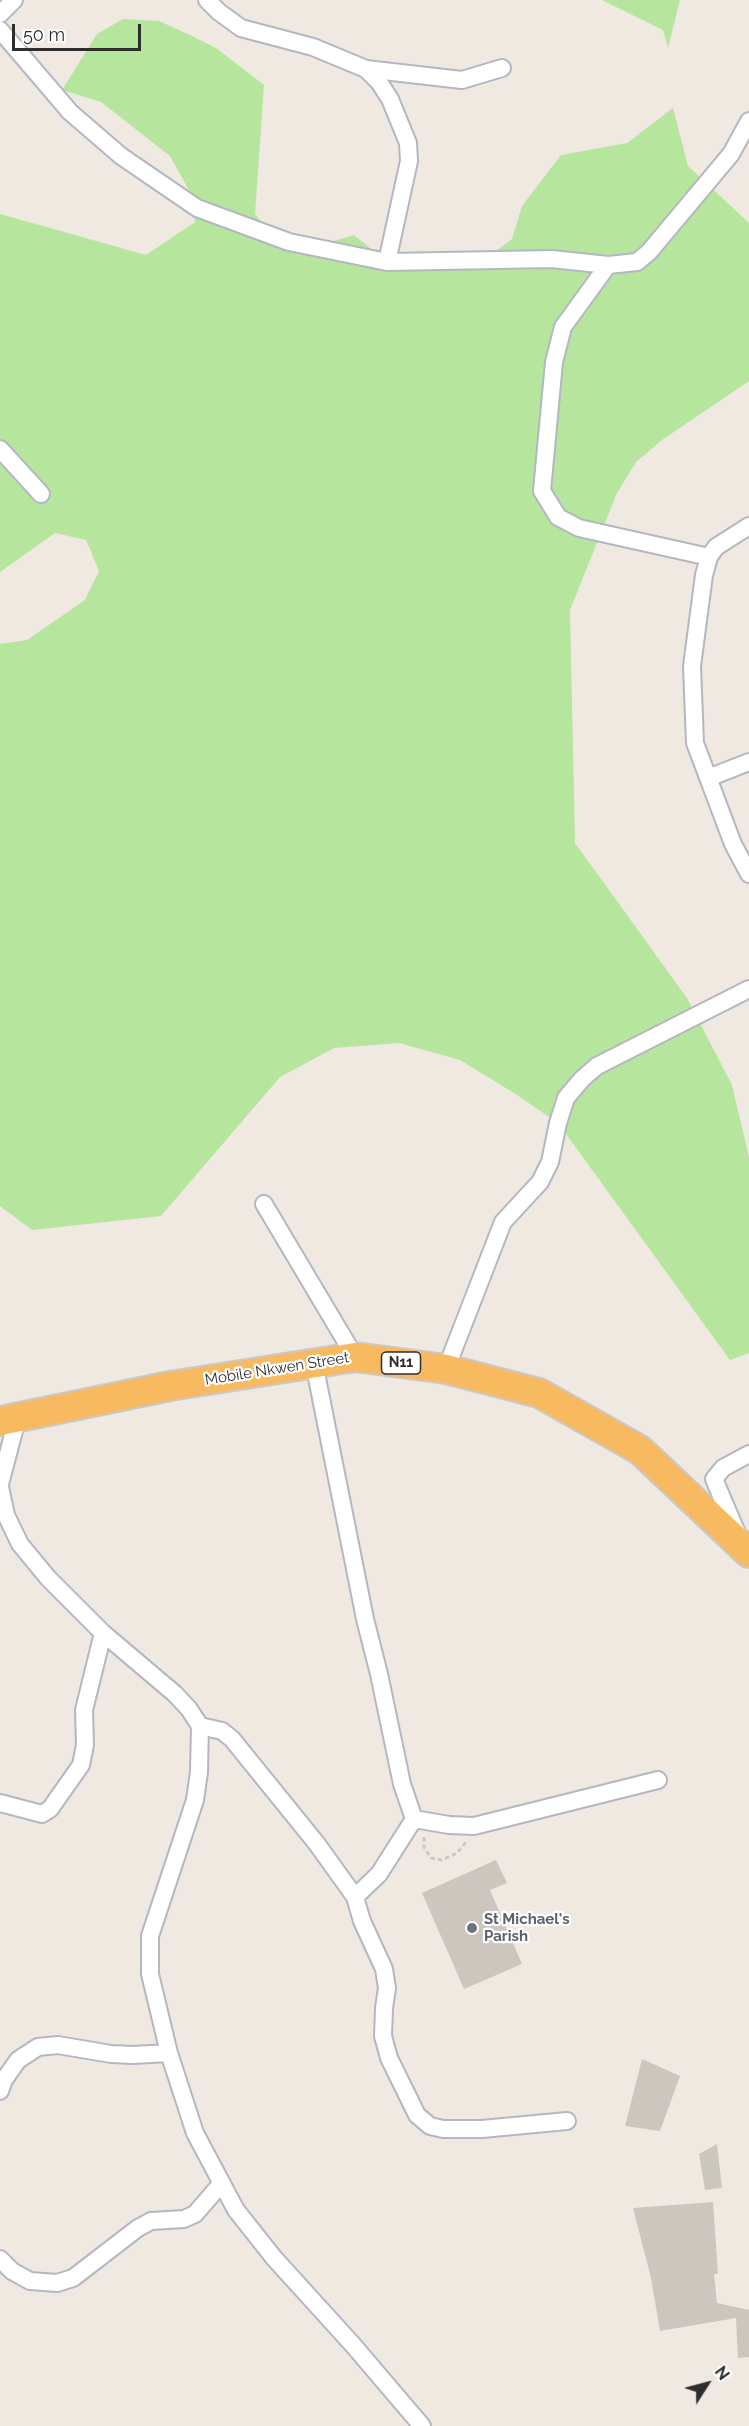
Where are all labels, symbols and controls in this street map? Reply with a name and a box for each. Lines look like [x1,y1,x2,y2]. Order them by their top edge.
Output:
scale bar [15,12,144,50]
text: 50 m [23,24,65,45]
street label: Mobile Nkwen Street [204,1349,350,1389]
road number: N11 [382,1352,420,1374]
place label: St Michael's Parish [484,1910,570,1945]
marker: St Michael's Parish [465,1921,479,1935]
north arrow [677,2354,737,2414]
text: N [711,2363,733,2384]

